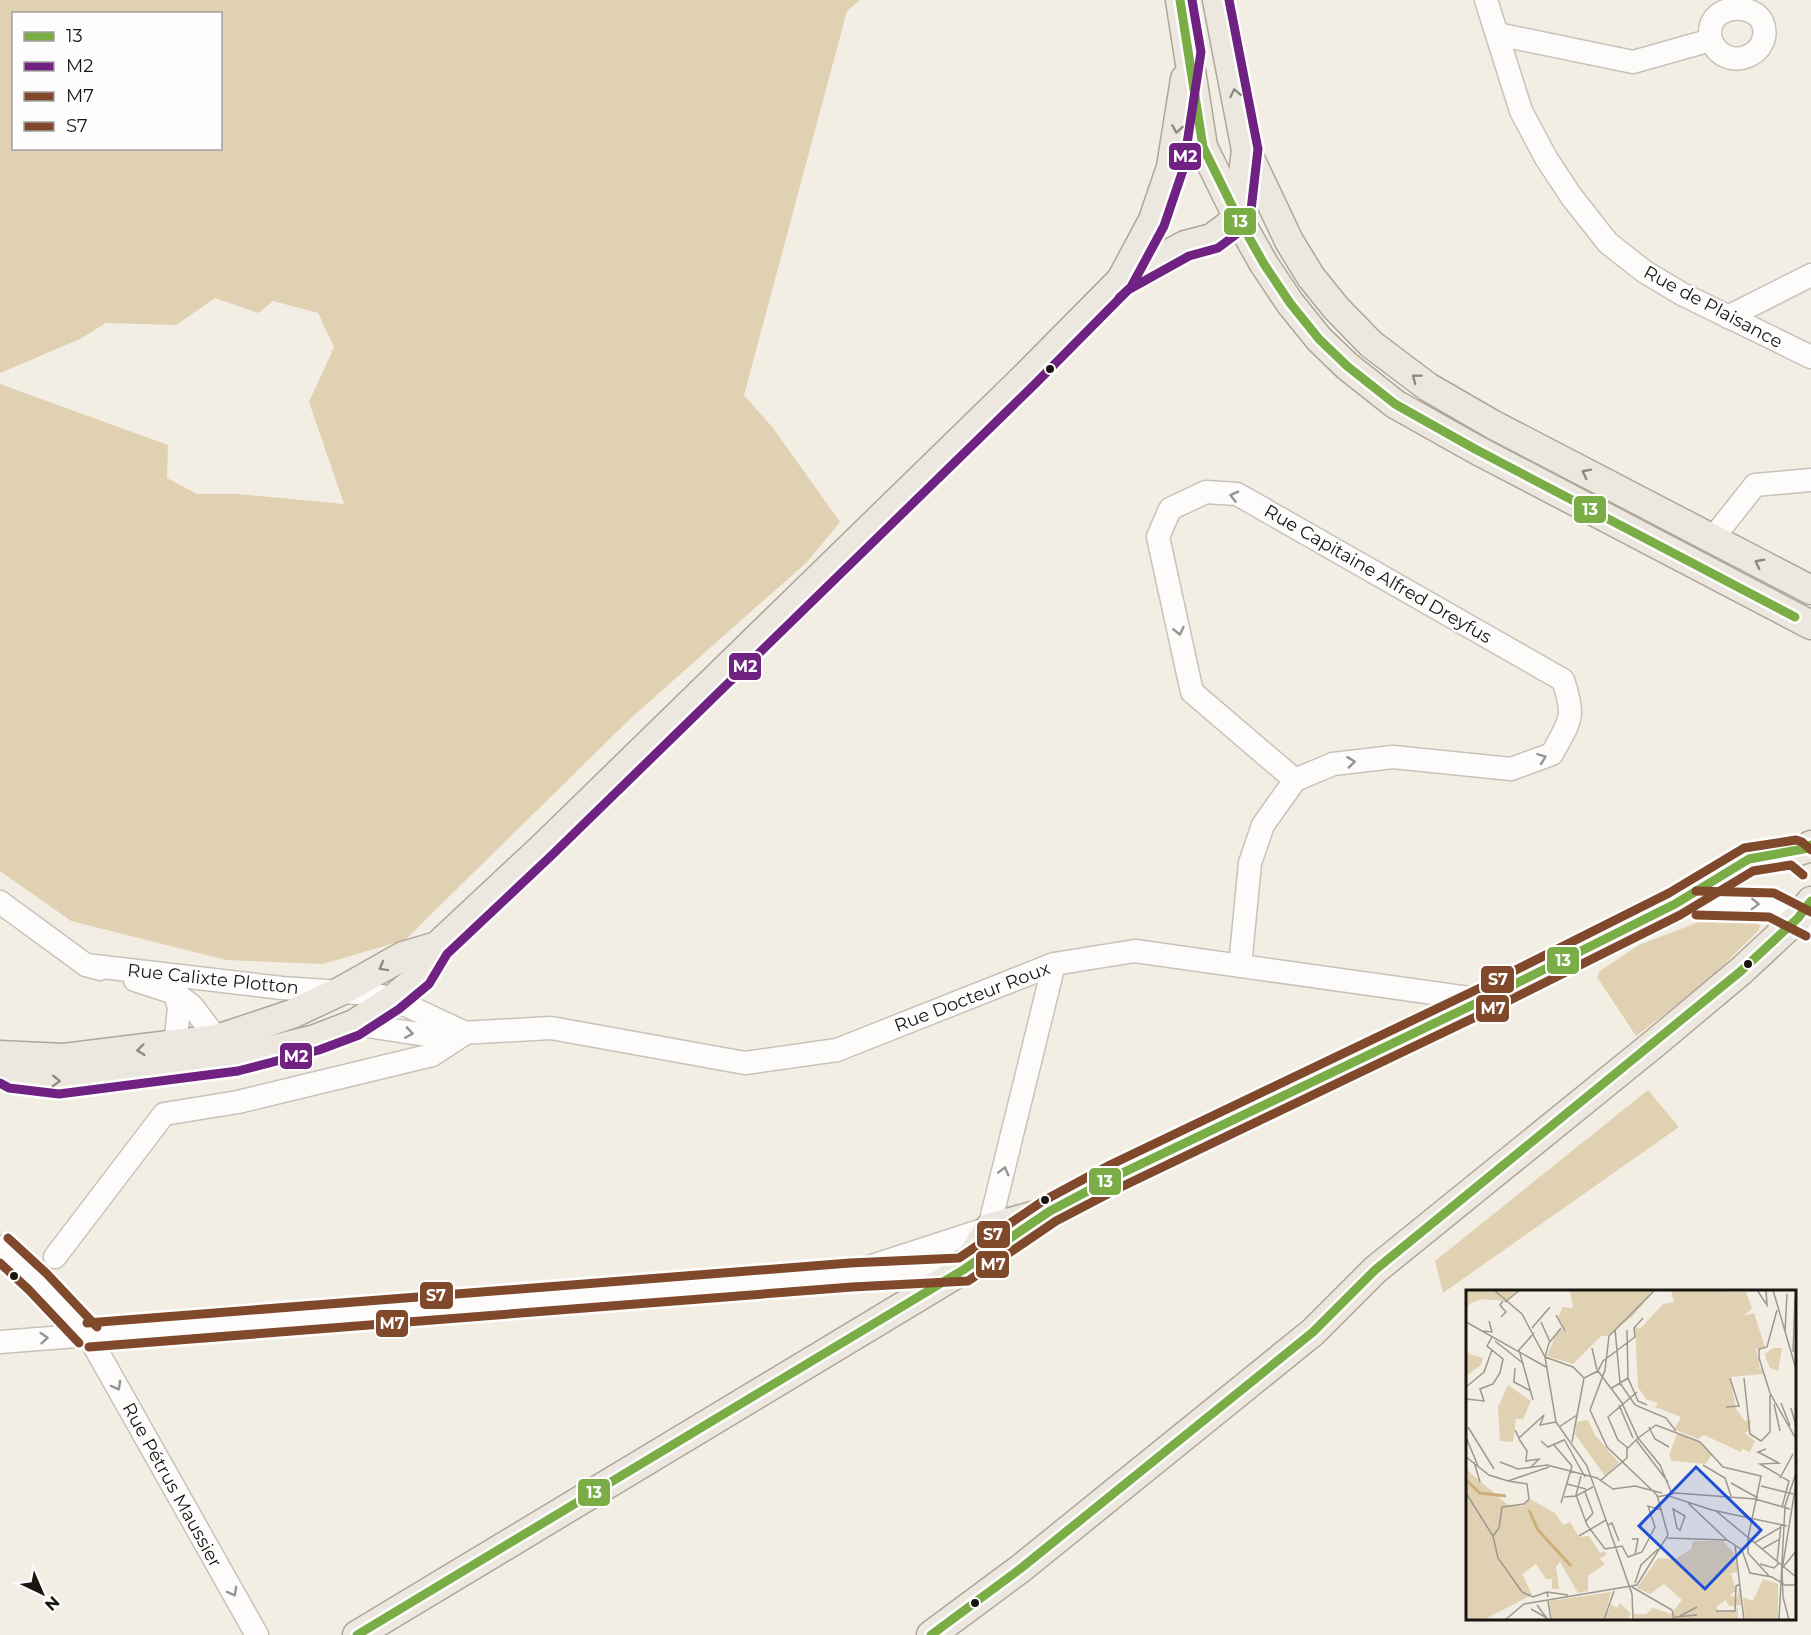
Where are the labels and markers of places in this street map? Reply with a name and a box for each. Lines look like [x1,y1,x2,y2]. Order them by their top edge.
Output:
unlabelled marker [1044,363,1056,375]
unlabelled marker [1742,958,1754,970]
unlabelled marker [1039,1194,1051,1206]
unlabelled marker [8,1270,20,1282]
unlabelled marker [969,1597,981,1609]

